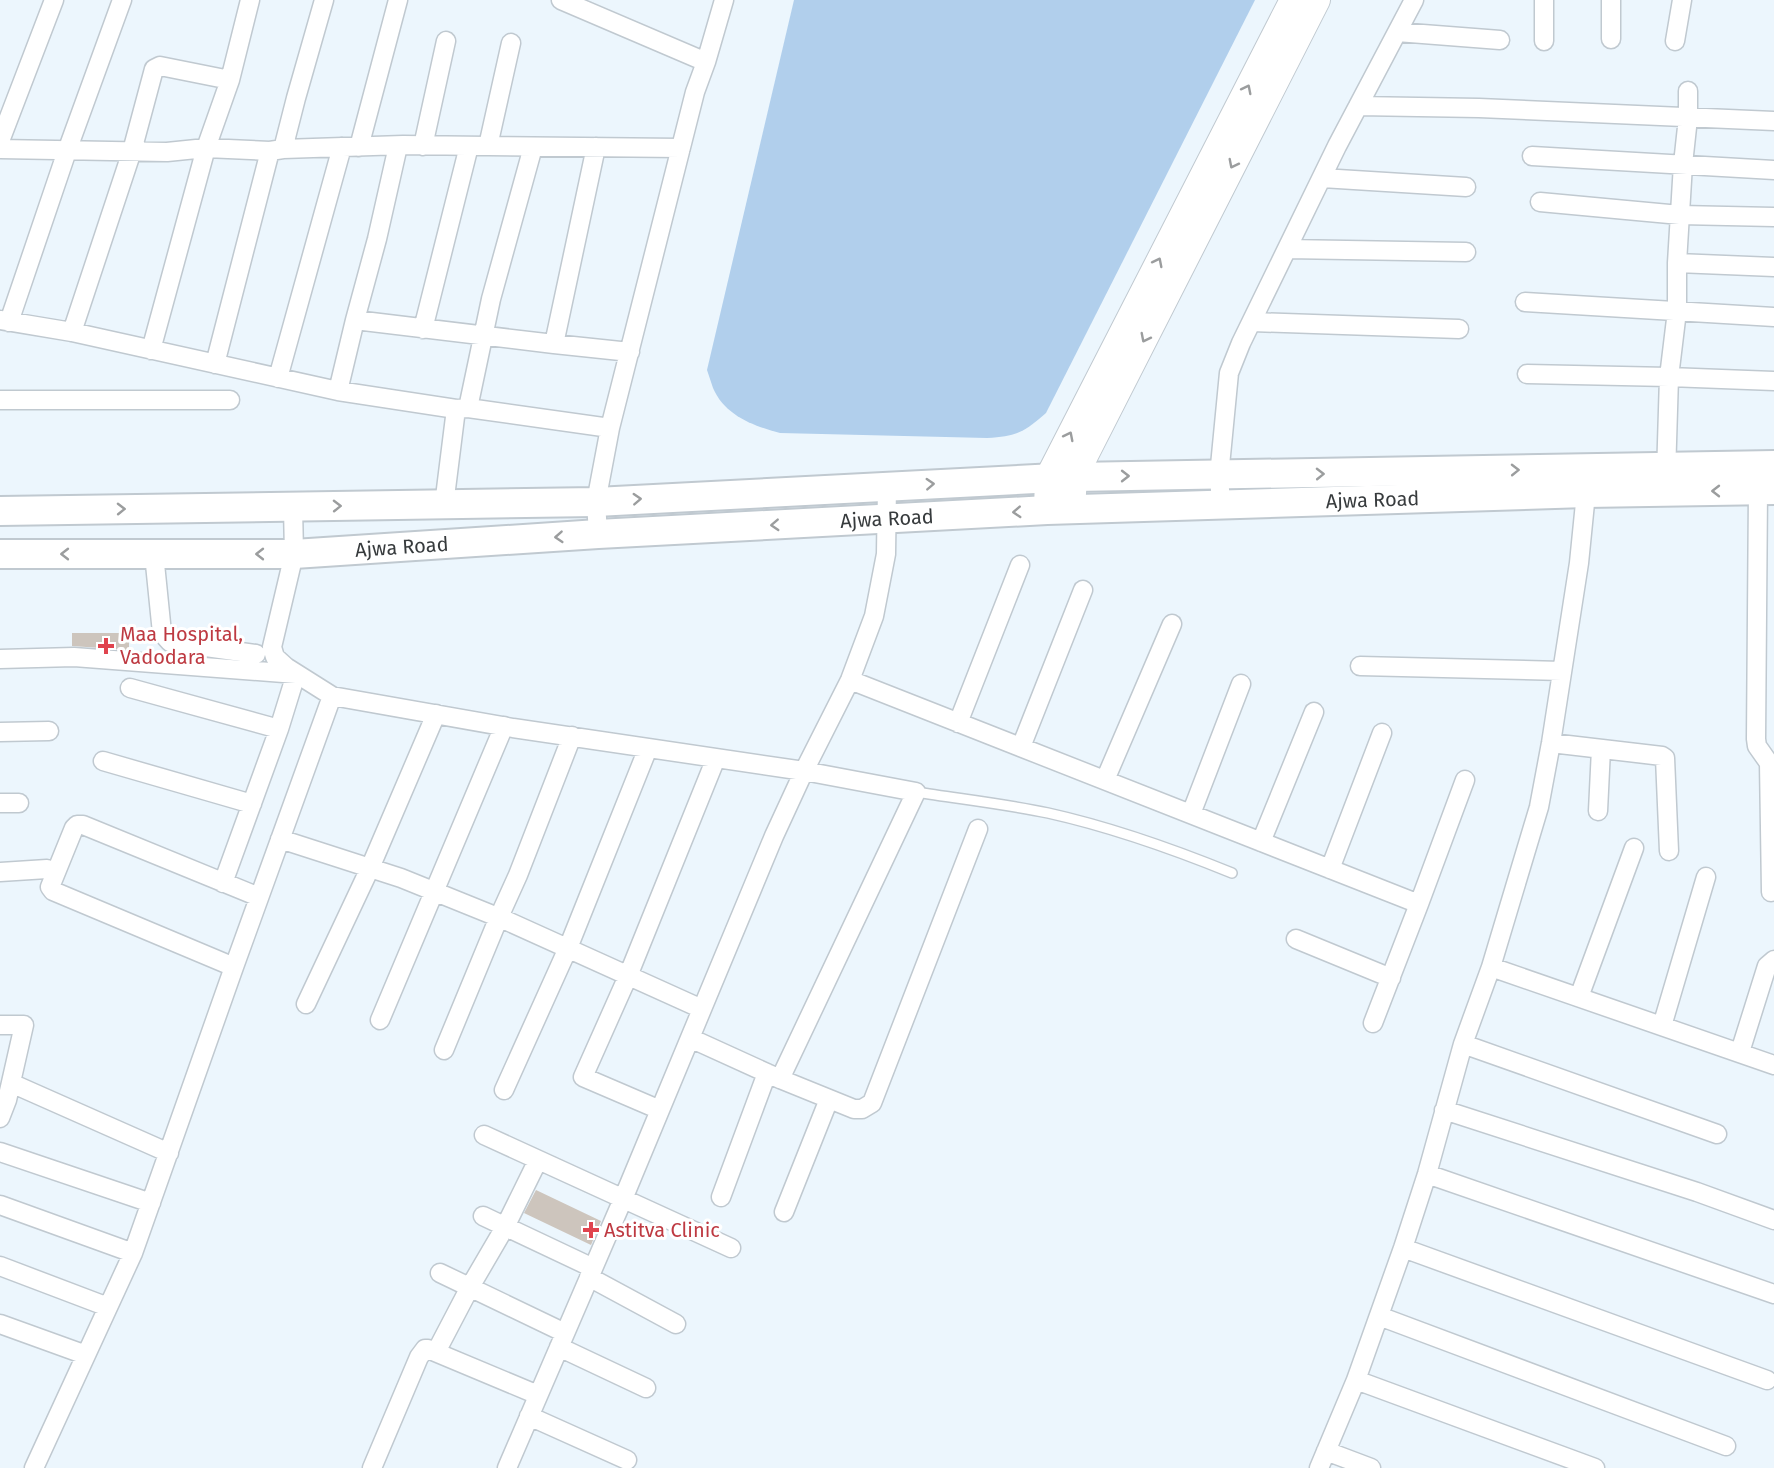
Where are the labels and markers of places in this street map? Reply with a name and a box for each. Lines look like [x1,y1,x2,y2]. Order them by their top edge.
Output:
place label: Maa Hospital, Vadodara [120,622,243,669]
marker: Maa Hospital, Vadodara [97,637,115,655]
place label: Astitva Clinic [604,1218,720,1242]
marker: Astitva Clinic [582,1221,600,1239]

